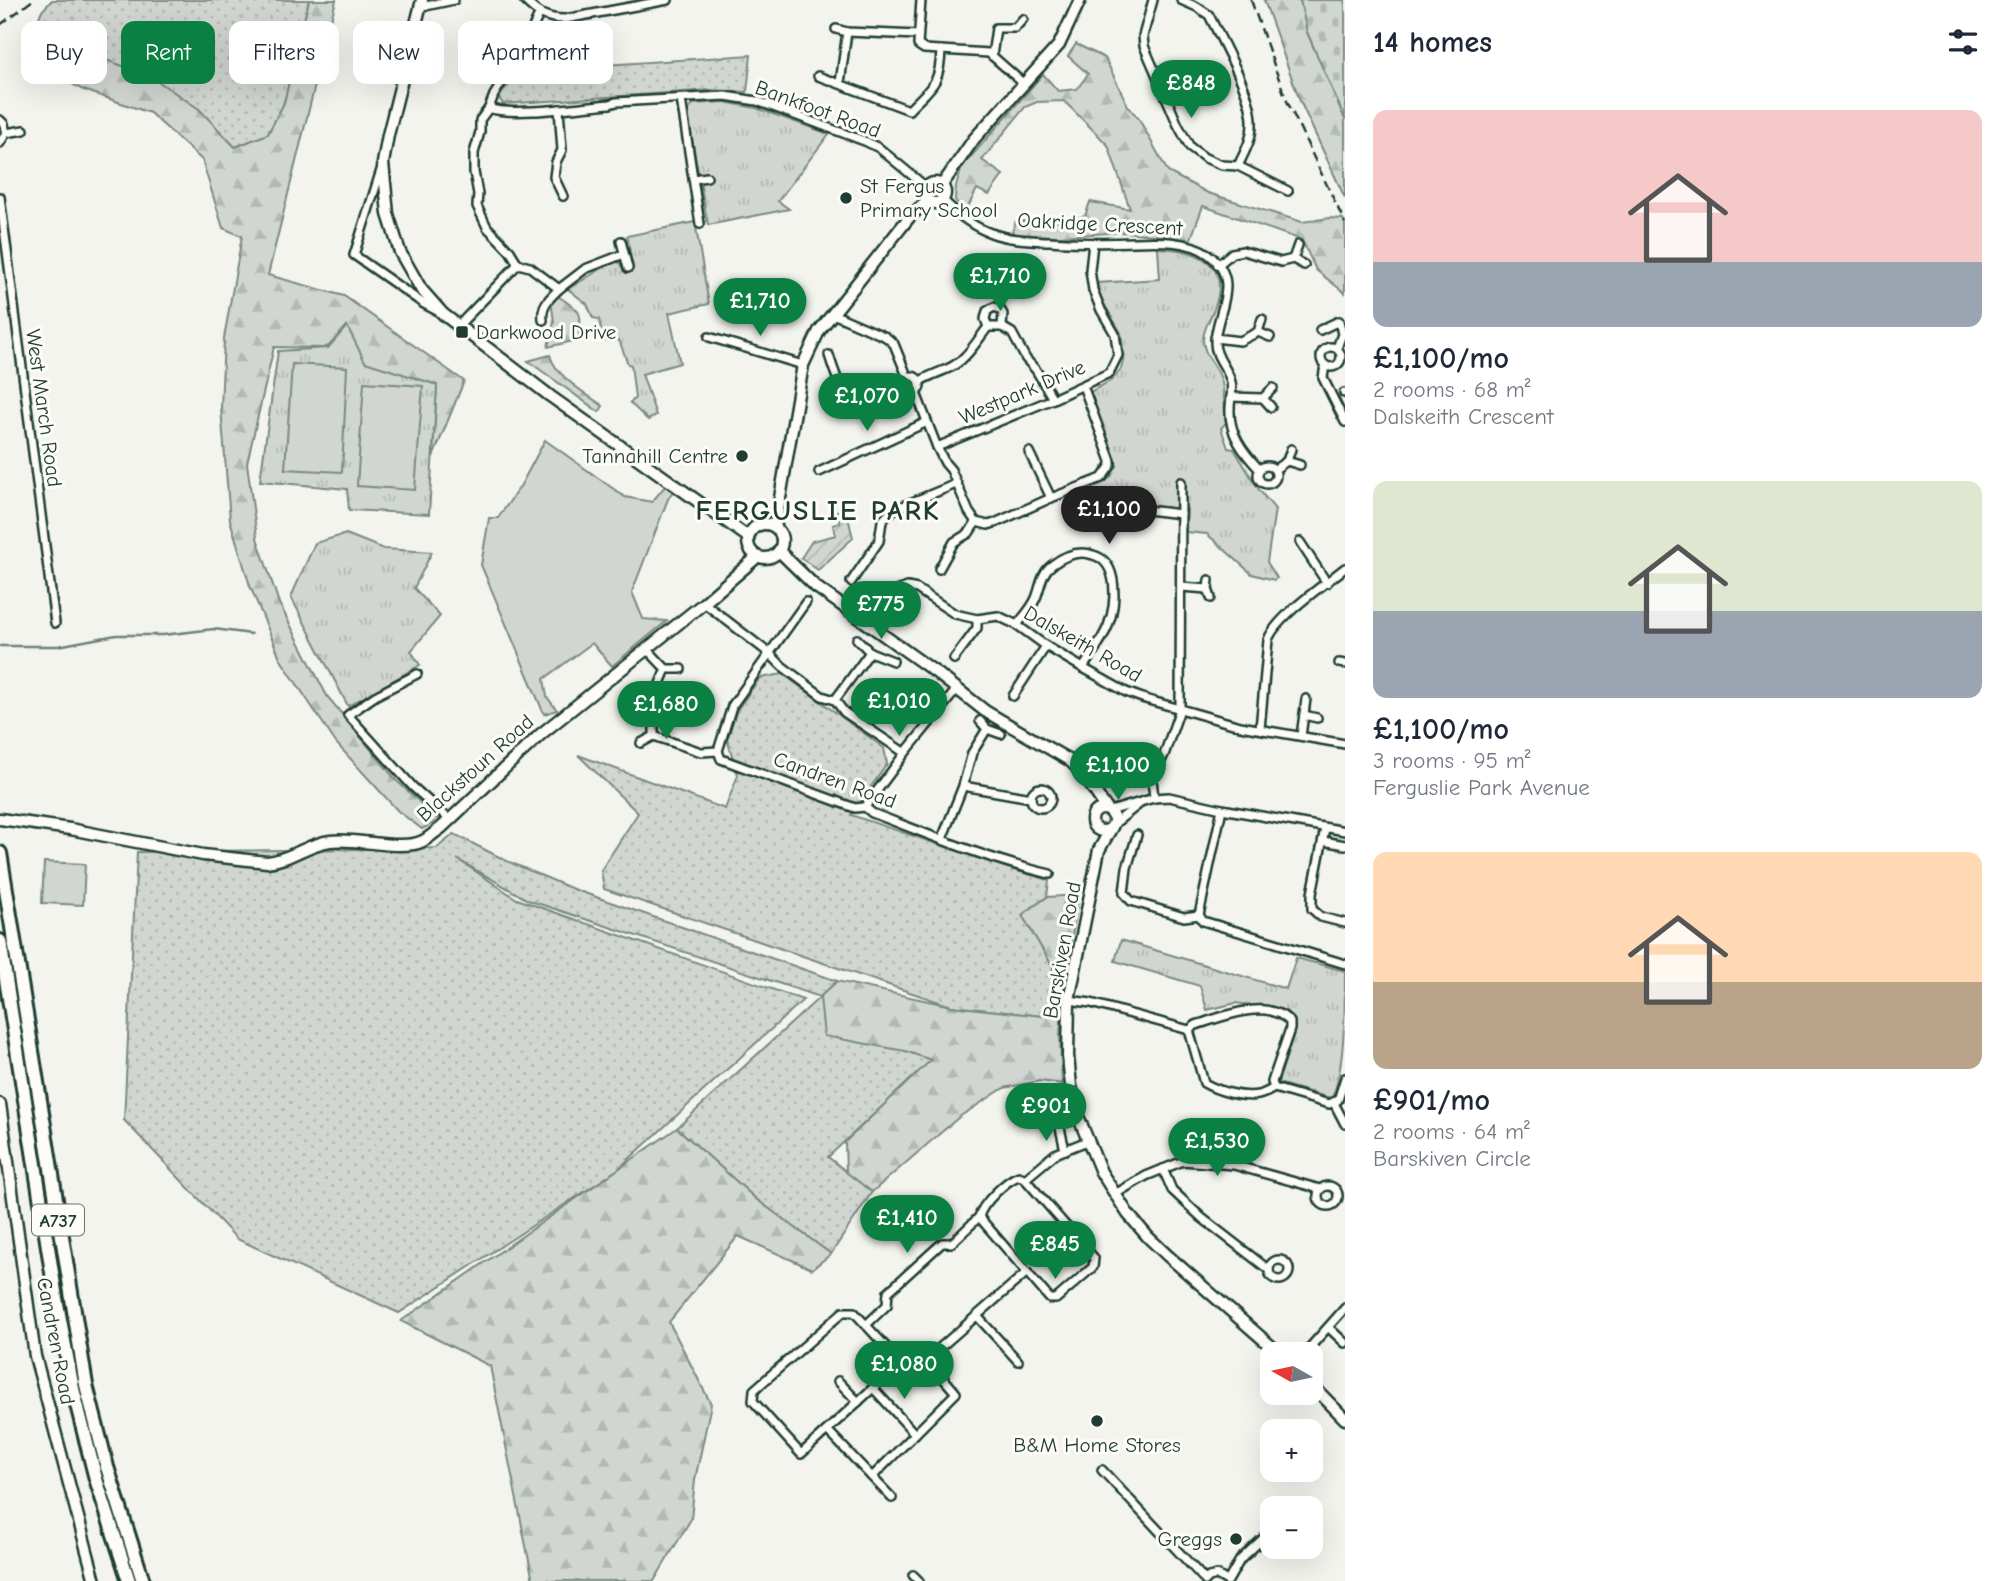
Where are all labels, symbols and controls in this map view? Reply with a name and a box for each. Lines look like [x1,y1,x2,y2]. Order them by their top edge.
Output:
chip: Buy [21,21,107,84]
chip: Rent [121,21,215,84]
chip: Filters [229,21,339,84]
chip: New [353,21,444,84]
chip: Apartment [458,21,613,84]
icon: filters [1944,23,1982,61]
text: 14 homes [1373,25,1492,60]
pin: £848 [1150,60,1232,120]
text: £848 [1166,69,1216,96]
street label: Bankfoot Road [752,75,884,143]
icon: home [1615,155,1741,281]
place label: St Fergus Primary School [860,174,998,222]
marker: St Fergus Primary School [838,190,854,206]
street label: Oakridge Crescent [1017,208,1184,240]
pin: £1,710 [943,254,1057,313]
text: £1,710 [969,262,1031,289]
pin: £1,710 [703,278,817,338]
text: £1,710 [729,287,791,314]
place label: Darkwood Drive [476,320,616,344]
marker: Darkwood Drive [454,324,470,340]
street label: West March Road [21,328,67,488]
text: £1,100/mo [1373,341,1509,376]
street label: Westpark Drive [955,355,1089,429]
pin: £1,070 [810,374,924,433]
text: 2 rooms · 68 m² [1373,376,1531,403]
text: £1,070 [834,382,900,409]
text: Dalskeith Crescent [1373,403,1554,430]
place label: Tannahill Centre [582,444,728,468]
marker: Tannahill Centre [734,448,750,464]
pin: £1,100 [1052,486,1166,546]
district label: FERGUSLIE PARK [695,495,941,527]
text: £1,100 [1077,495,1141,522]
icon: home [1615,526,1741,652]
pin: £775 [840,582,922,641]
text: £775 [857,590,905,617]
street label: Dalskeith Road [1020,601,1146,687]
pin: £1,010 [842,678,956,738]
pin: £1,680 [609,682,723,741]
text: £1,010 [867,687,931,714]
text: £1,680 [633,690,699,717]
street label: Blackstoun Road [412,709,538,827]
text: £1,100/mo [1373,712,1509,747]
pin: £1,100 [1061,742,1175,802]
street label: Candren Road [770,747,900,813]
text: 3 rooms · 95 m² [1373,747,1531,774]
text: £1,100 [1086,751,1150,778]
text: Ferguslie Park Avenue [1373,774,1590,801]
street label: Barskiven Road [1038,880,1086,1020]
icon: home [1615,897,1741,1023]
text: £901/mo [1373,1083,1490,1118]
pin: £901 [1005,1084,1087,1143]
text: £901 [1021,1092,1071,1119]
pin: £1,530 [1160,1118,1274,1178]
text: 2 rooms · 64 m² [1373,1118,1530,1145]
text: £1,530 [1184,1127,1250,1154]
text: Barskiven Circle [1373,1145,1531,1172]
pin: £1,410 [850,1196,964,1255]
road number: A737 [32,1204,84,1236]
text: £1,410 [876,1204,938,1231]
pin: £845 [1014,1222,1096,1281]
text: £845 [1030,1230,1080,1257]
street label: Candren Road [32,1275,80,1407]
pin: £1,080 [847,1342,961,1401]
north arrow [1260,1342,1323,1405]
map controls [1260,1342,1323,1559]
text: £1,080 [871,1350,937,1377]
marker: B&M Home Stores [1089,1413,1105,1429]
button: + [1260,1419,1323,1482]
place label: B&M Home Stores [1013,1433,1181,1457]
button: − [1260,1496,1323,1559]
place label: Greggs [1158,1527,1222,1551]
marker: Greggs [1228,1531,1244,1547]

